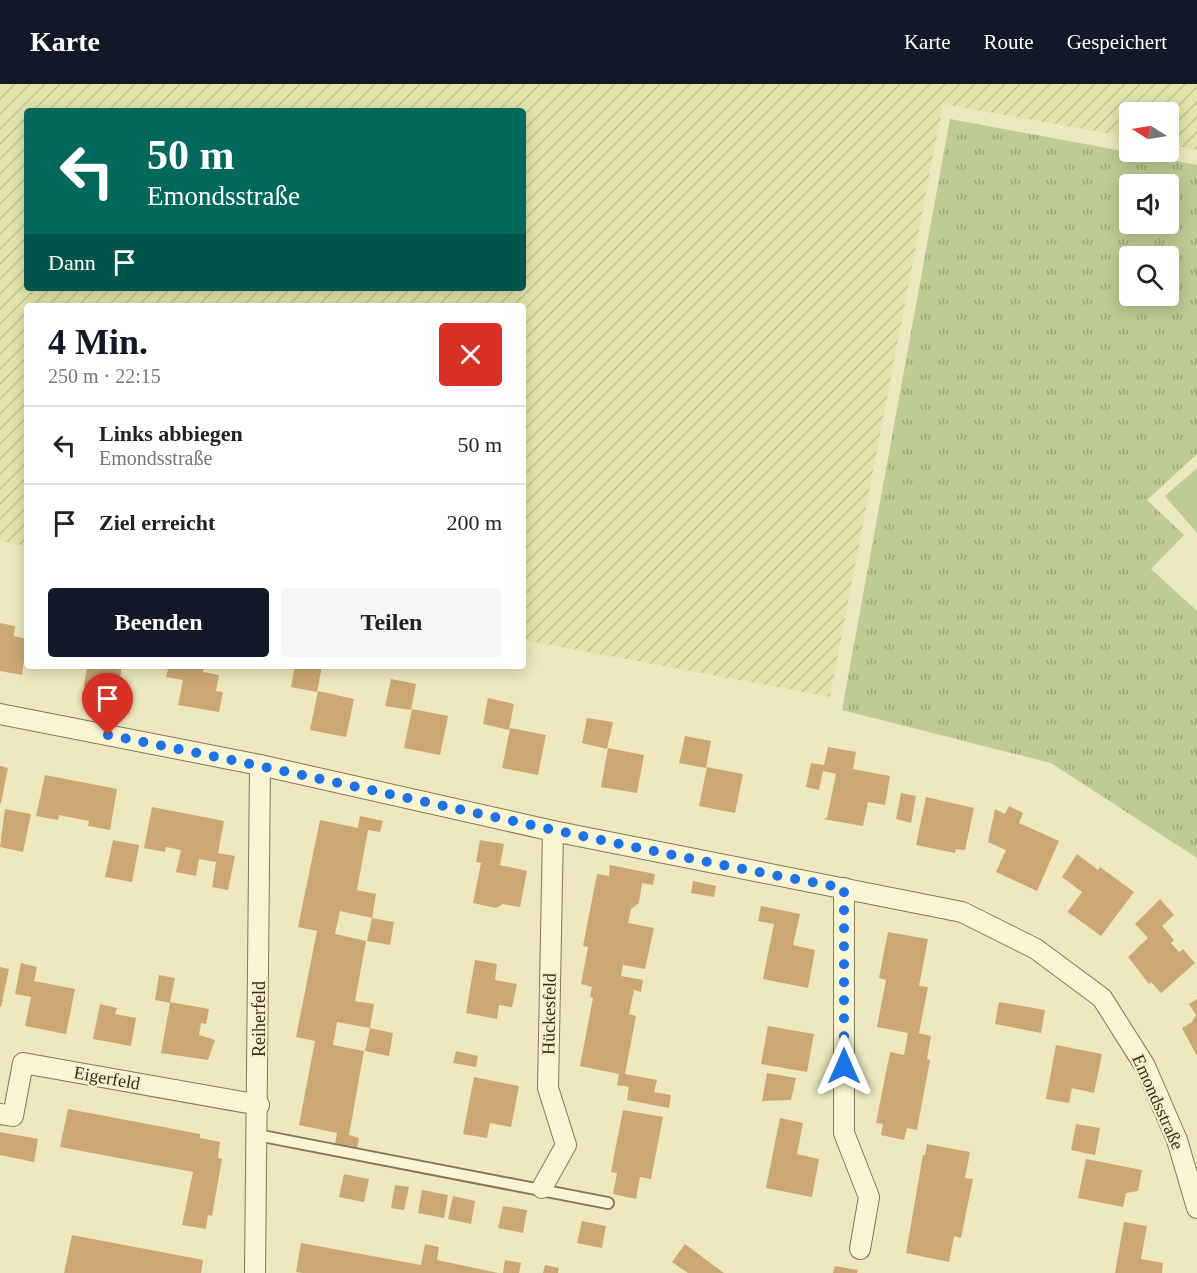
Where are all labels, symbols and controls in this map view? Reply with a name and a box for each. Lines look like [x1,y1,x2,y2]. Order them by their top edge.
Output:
text: Karte [30,26,100,57]
text: Karte [904,30,951,54]
text: Route [984,30,1034,54]
text: Gespeichert [1067,30,1167,54]
north arrow [1119,102,1179,162]
map controls [1119,102,1179,306]
icon: left [48,132,126,210]
text: 50 m [147,132,235,178]
button: sound [1119,174,1179,234]
text: Emondsstraße [147,181,300,211]
icon: arrive [108,246,141,279]
button: search [1119,246,1179,306]
text: Dann [48,250,96,275]
text: 4 Min. [48,322,148,362]
button: close [439,323,502,386]
text: 250 m · 22:15 [48,365,161,387]
text: Links abbiegen [99,421,243,446]
icon: left [48,429,81,462]
text: 50 m [457,432,502,457]
text: Emondsstraße [99,447,212,469]
icon: arrive [48,507,81,540]
text: Ziel erreicht [99,510,215,535]
text: 200 m [446,510,502,535]
button: Beenden [48,588,269,657]
button: Teilen [281,588,502,657]
pin [82,673,133,735]
icon: arrive [91,682,124,715]
street label: Hückesfeld [538,973,560,1055]
street label: Reiherfeld [249,981,269,1057]
position arrow [812,1034,876,1098]
street label: Emondsstraße [1128,1051,1188,1153]
street label: Eigerfeld [72,1062,142,1094]

